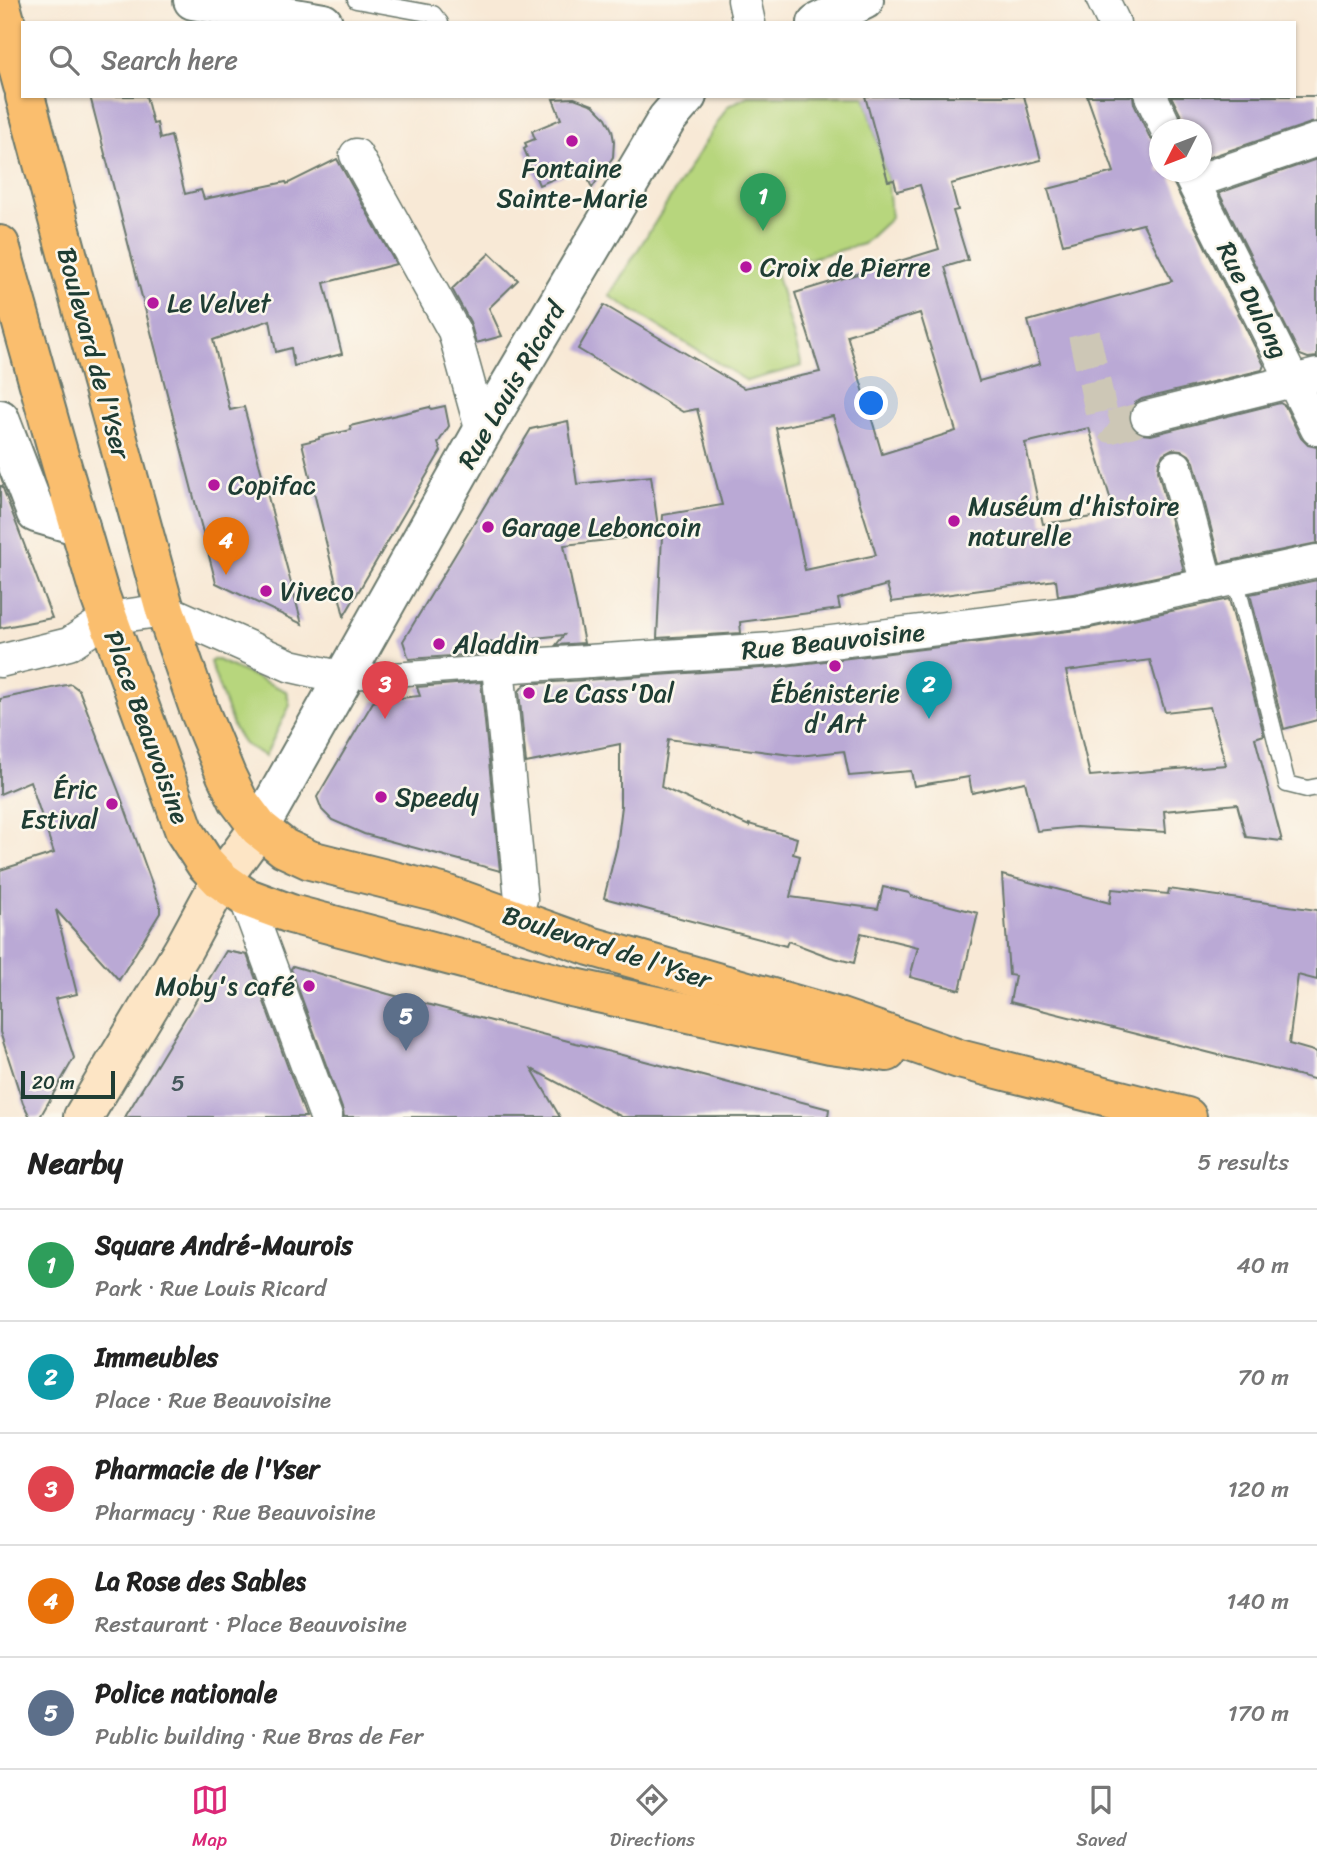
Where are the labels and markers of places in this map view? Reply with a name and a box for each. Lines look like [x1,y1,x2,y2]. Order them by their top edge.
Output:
marker: Fontaine Sainte-Marie [564,133,580,149]
place label: Fontaine Sainte-Marie [496,145,648,221]
pin: 1 [740,173,786,231]
place label: Croix de Pierre [760,244,931,290]
marker: Croix de Pierre [738,259,754,275]
place label: Le Velvet [167,280,272,326]
marker: Le Velvet [145,295,161,311]
place label: Copifac [228,462,316,508]
marker: Copifac [206,477,222,493]
place label: Muséum d'histoire naturelle [968,483,1180,559]
place label: Garage Leboncoin [502,504,701,550]
marker: Muséum d'histoire naturelle [946,513,962,529]
pin: 4 [203,517,249,575]
marker: Garage Leboncoin [480,519,496,535]
place label: Viveco [280,568,354,614]
marker: Viveco [258,583,274,599]
place label: Aladdin [452,621,539,667]
marker: Aladdin [431,636,447,652]
marker: Ébénisterie d'Art [827,658,843,674]
pin: 3 [362,661,408,719]
pin: 2 [906,661,952,719]
place label: Le Cass'Dal [543,670,675,716]
place label: Ébénisterie d'Art [770,670,900,746]
marker: Le Cass'Dal [521,685,537,701]
place label: Éric Estival [21,766,99,842]
place label: Speedy [395,774,479,820]
marker: Speedy [373,789,389,805]
marker: Éric Estival [104,796,120,812]
place label: Moby's café [155,963,295,1009]
marker: Moby's café [301,978,317,994]
pin: 5 [383,993,429,1051]

